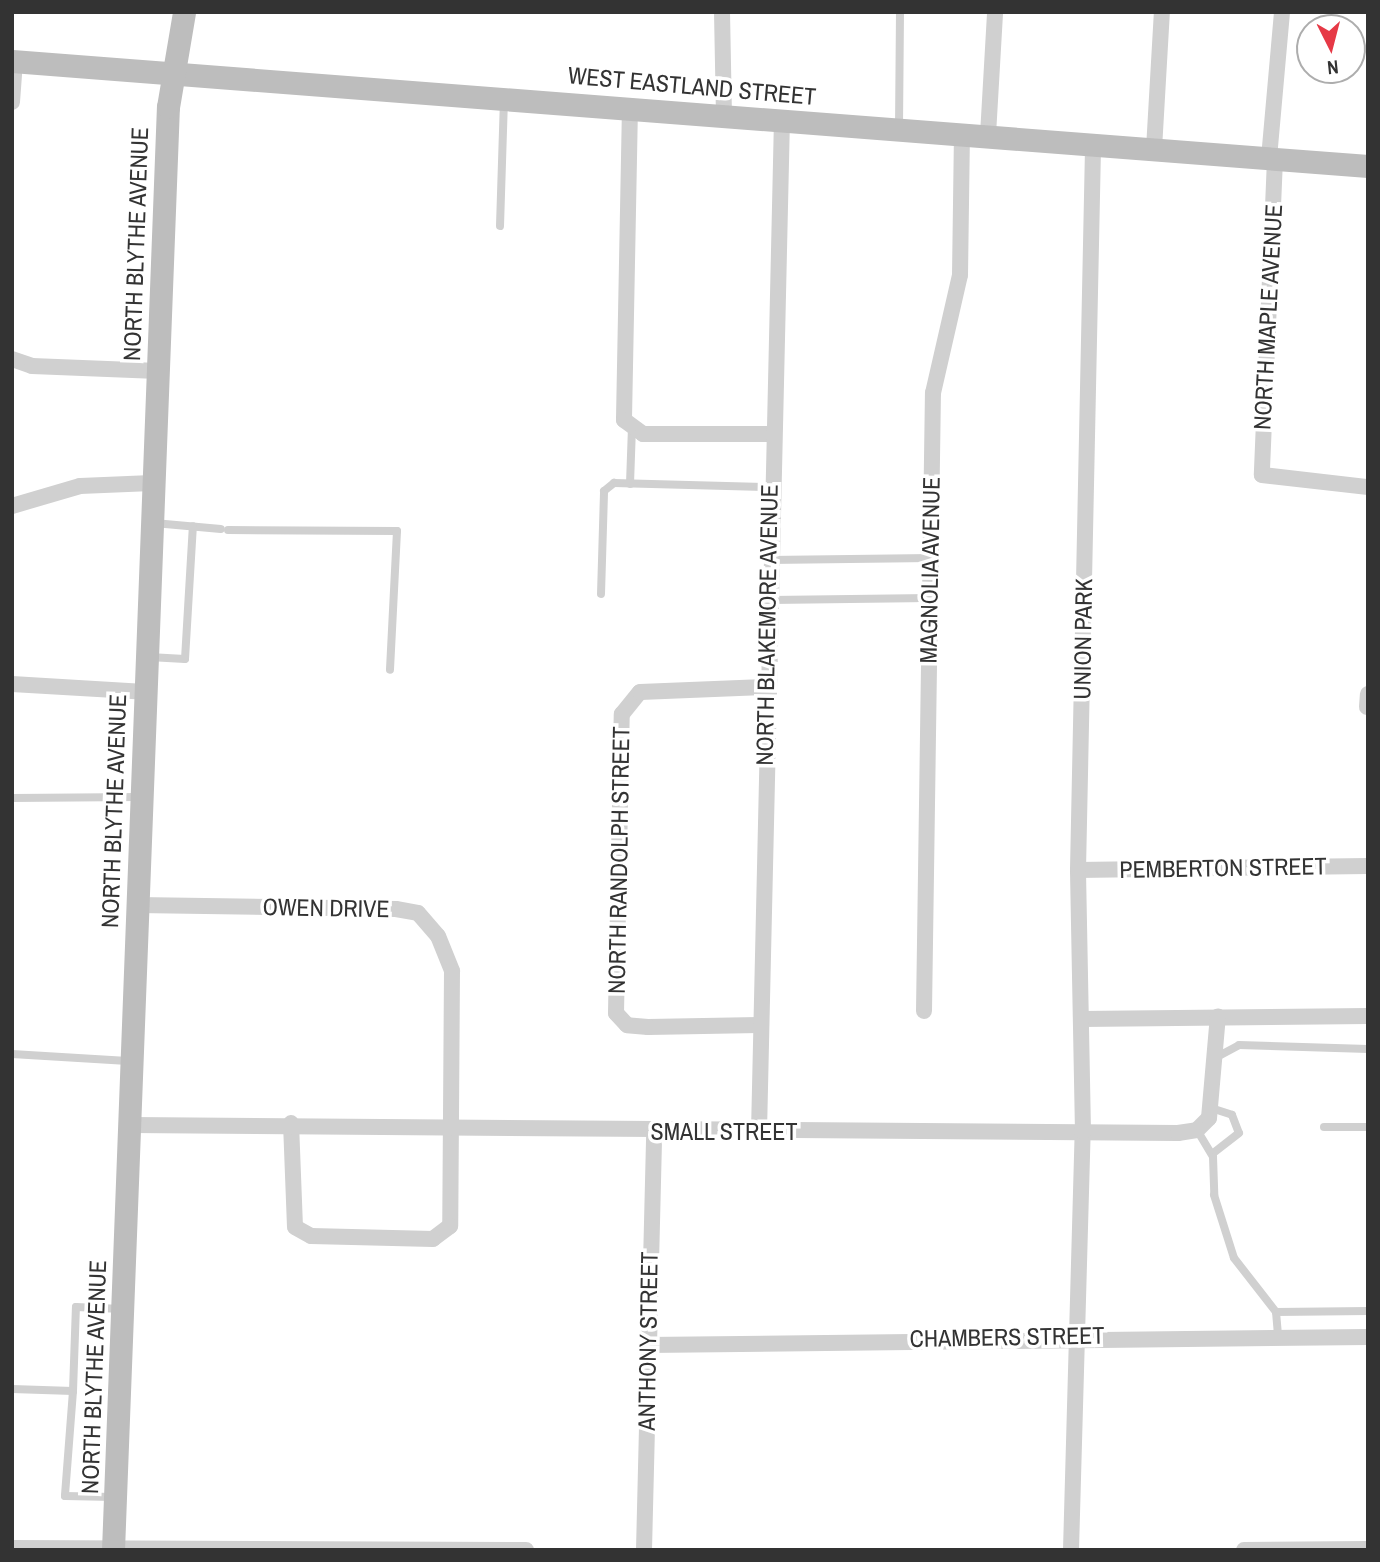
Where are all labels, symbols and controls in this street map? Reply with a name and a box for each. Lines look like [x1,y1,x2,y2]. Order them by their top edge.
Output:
north arrow [1296,14,1366,84]
text: N [1326,54,1340,81]
street label: WEST EASTLAND STREET [567,61,817,111]
street label: NORTH BLYTHE AVENUE [118,126,154,362]
street label: NORTH MAPLE AVENUE [1248,203,1288,431]
street label: MAGNOLIA AVENUE [914,475,946,665]
street label: NORTH BLAKEMORE AVENUE [750,483,784,767]
street label: UNION PARK [1068,578,1098,700]
street label: NORTH BLYTHE AVENUE [96,693,132,929]
street label: NORTH RANDOLPH STREET [602,726,636,994]
street label: PEMBERTON STREET [1119,852,1327,884]
street label: OWEN DRIVE [262,892,390,924]
street label: SMALL STREET [650,1118,798,1146]
street label: ANTHONY STREET [632,1251,664,1431]
street label: NORTH BLYTHE AVENUE [76,1259,112,1495]
street label: CHAMBERS STREET [909,1321,1105,1353]

